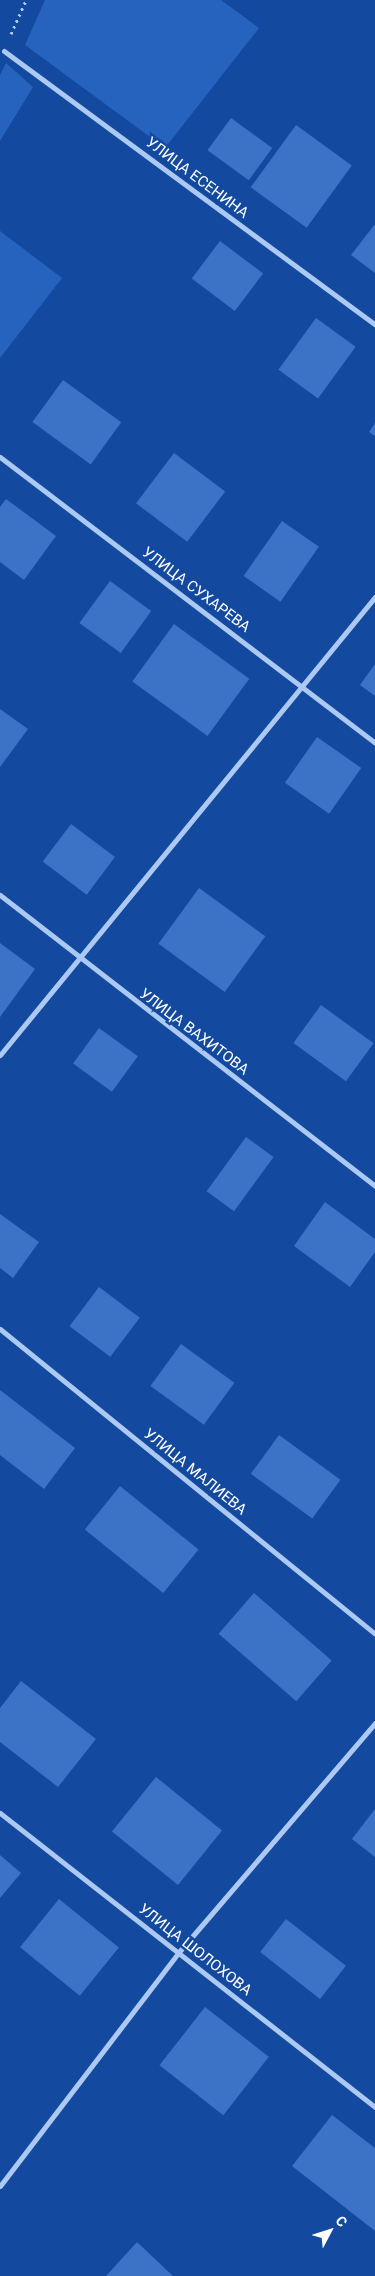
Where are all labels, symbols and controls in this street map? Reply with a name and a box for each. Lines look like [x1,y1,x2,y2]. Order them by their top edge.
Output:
street label: УЛИЦА ЕСЕНИНА [142,134,252,222]
street label: УЛИЦА СУХАРЕВА [138,544,254,636]
street label: УЛИЦА ВАХИТОВА [136,985,252,1079]
street label: УЛИЦА МАЛИЕВА [140,1425,250,1519]
street label: УЛИЦА ШОЛОХОВА [135,1900,255,2000]
north arrow [305,2206,355,2256]
text: С [332,2213,351,2230]

